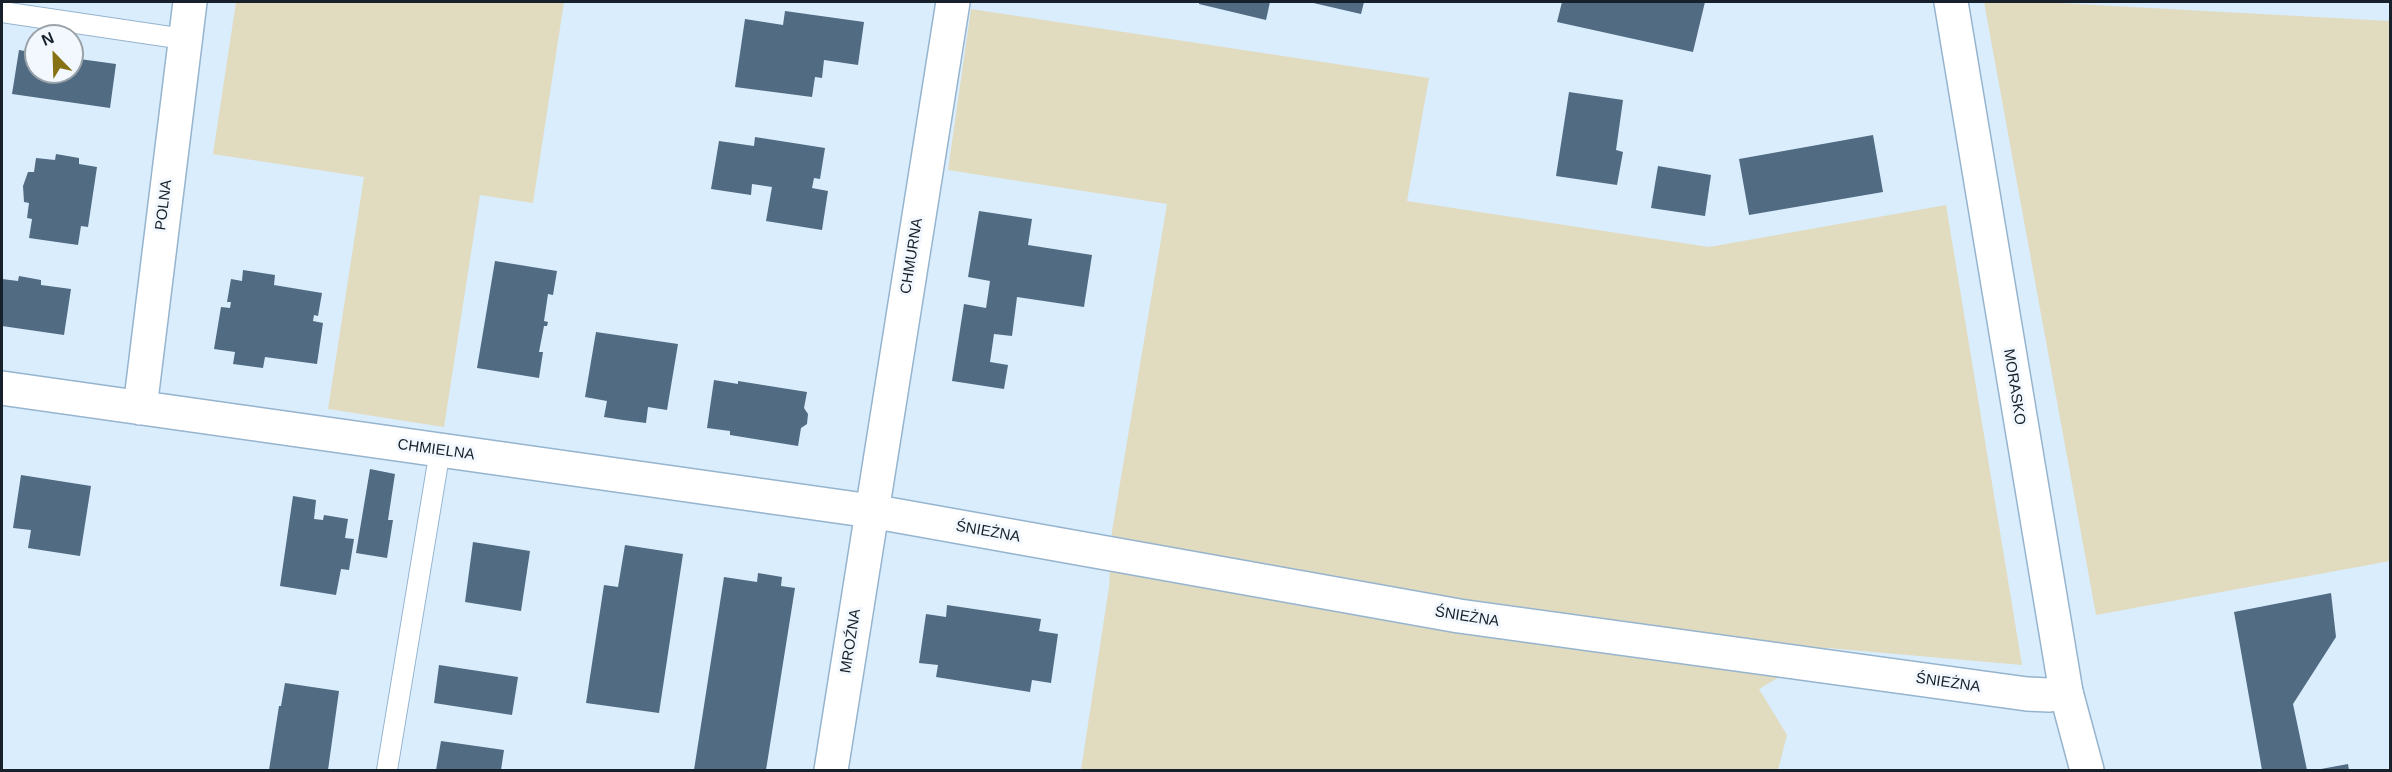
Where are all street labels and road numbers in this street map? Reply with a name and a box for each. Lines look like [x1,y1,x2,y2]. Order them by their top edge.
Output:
street label: POLNA [152,179,176,231]
street label: CHMURNA [897,217,927,295]
street label: MORASKO [1999,348,2029,426]
street label: CHMIELNA [396,436,476,464]
street label: ŚNIEŻNA [954,517,1022,547]
street label: ŚNIEŻNA [1433,603,1501,631]
street label: MROŹNA [837,607,865,675]
street label: ŚNIEŻNA [1915,670,1981,696]

